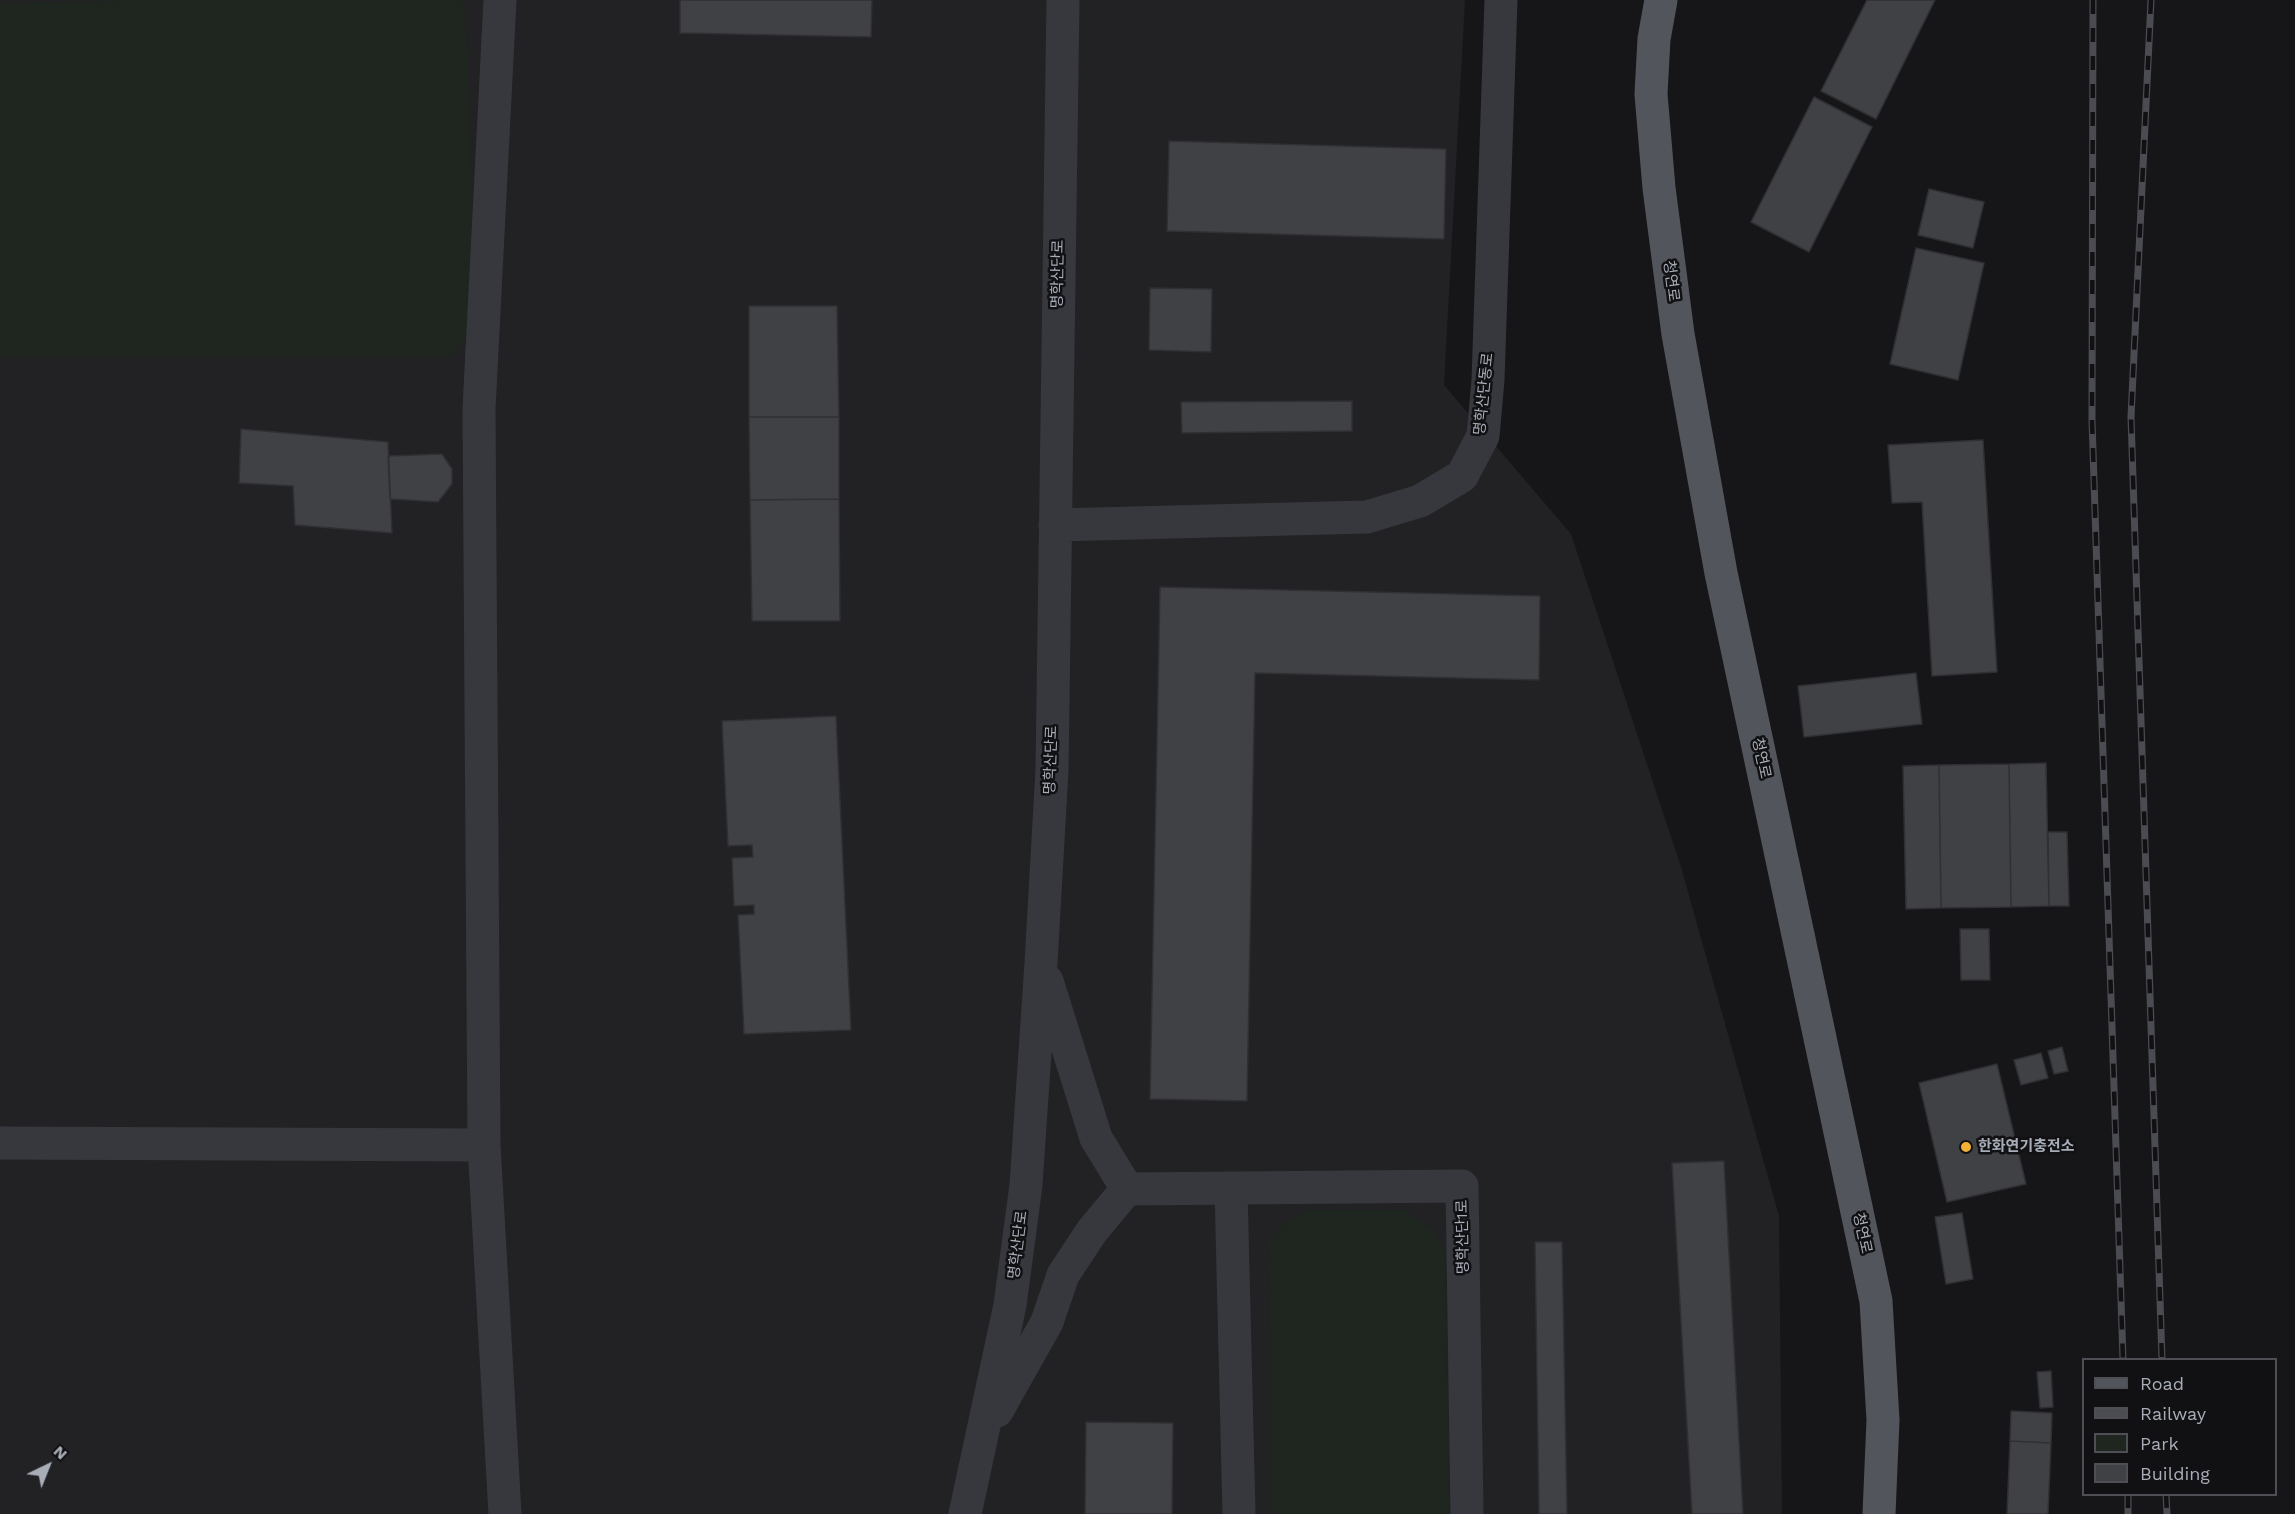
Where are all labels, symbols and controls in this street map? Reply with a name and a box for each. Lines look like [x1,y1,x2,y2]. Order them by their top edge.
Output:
street label: 명학산단로 [1048,239,1068,309]
street label: 청연로 [1660,259,1682,303]
street label: 명학산단동로 [1471,352,1497,436]
street label: 명학산단로 [1041,725,1061,795]
street label: 청연로 [1748,736,1774,780]
place label: 한화연기충전소 [1978,1138,2075,1156]
marker: 한화연기충전소 [1959,1140,1973,1154]
street label: 명학산단1로 [1453,1199,1473,1275]
street label: 명학산단로 [1005,1210,1031,1280]
street label: 청연로 [1849,1211,1875,1255]
legend [2082,1358,2277,1496]
text: Road [2140,1373,2184,1394]
text: Railway [2140,1403,2206,1424]
text: Park [2140,1433,2179,1454]
north arrow [18,1436,78,1496]
text: N [50,1441,71,1463]
text: Building [2140,1463,2210,1484]

